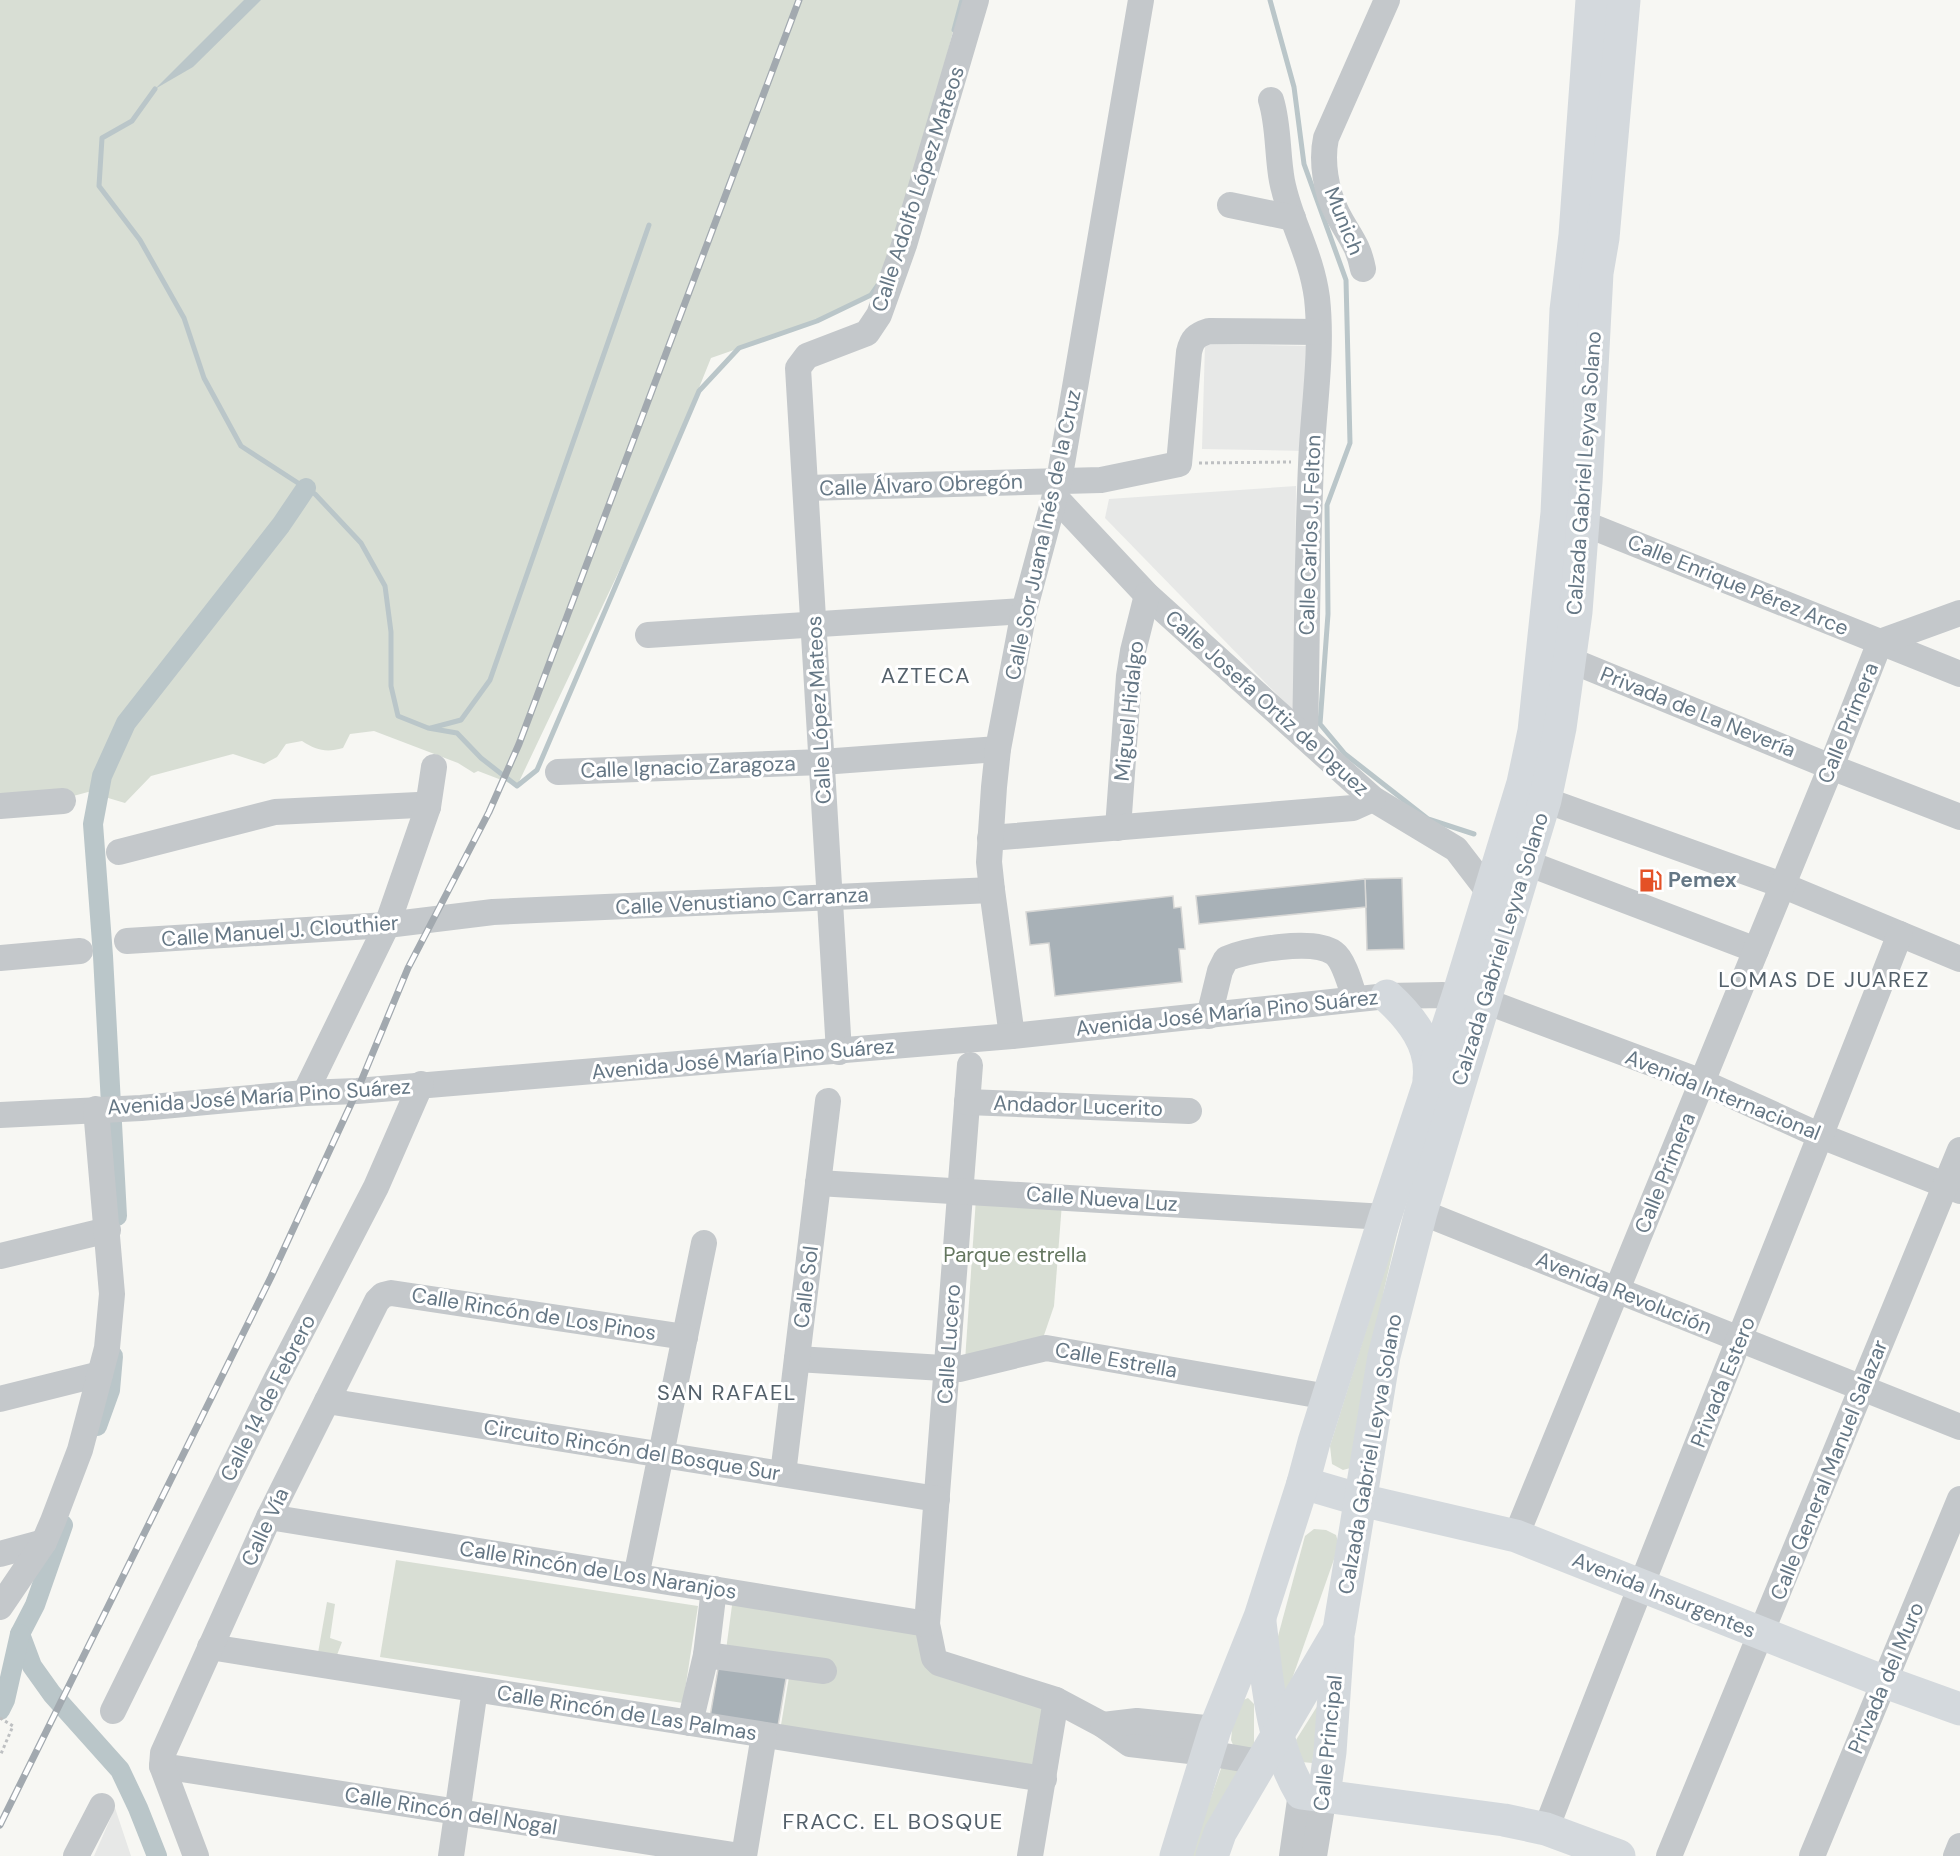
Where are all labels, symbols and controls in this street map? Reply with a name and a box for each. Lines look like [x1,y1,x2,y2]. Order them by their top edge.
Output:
street label: Calle Adolfo López Mateos [865,63,971,315]
street label: Munich [1318,183,1370,259]
street label: Calzada Gabriel Leyva Solano [1560,330,1608,616]
street label: Calle Sor Juana Inés de la Cruz [999,387,1087,683]
street label: Calle Carlos J. Felton [1293,434,1327,636]
street label: Calle Álvaro Obregón [819,467,1023,503]
street label: Calle Enrique Pérez Arce [1623,528,1853,642]
street label: Calle Josefa Ortiz de Dguez [1159,604,1375,802]
street label: Calle López Mateos [800,615,838,805]
street label: Miguel Hidalgo [1108,639,1150,783]
street label: Calle Primera [1811,658,1885,788]
street label: Privada de La Nevería [1596,660,1800,764]
district label: AZTECA [881,661,971,690]
street label: Calle Ignacio Zaragoza [580,749,796,785]
street label: Calzada Gabriel Leyva Solano [1445,809,1555,1089]
place label: Pemex [1668,866,1737,894]
fuel station icon: Pemex [1637,867,1663,893]
street label: Calle Venustiano Carranza [615,880,869,922]
street label: Calle Manuel J. Clouthier [160,909,400,953]
district label: LOMAS DE JUAREZ [1718,965,1930,994]
street label: Avenida José María Pino Suárez [1074,983,1380,1043]
street label: Avenida José María Pino Suárez [590,1032,896,1086]
street label: Avenida Internacional [1621,1043,1825,1147]
street label: Avenida José María Pino Suárez [106,1072,412,1122]
street label: Andador Lucerito [993,1089,1163,1123]
street label: Calle Primera [1628,1108,1702,1238]
street label: Calle Nueva Luz [1025,1180,1179,1218]
park label: Parque estrella [943,1241,1087,1269]
street label: Calle Sol [787,1244,825,1330]
street label: Avenida Revolución [1532,1245,1716,1341]
street label: Calle Rincón de Los Pinos [410,1281,658,1347]
street label: Calle Lucero [931,1283,967,1405]
street label: Calle 14 de Febrero [214,1310,322,1486]
street label: Calzada Gabriel Leyva Solano [1332,1311,1408,1597]
street label: Privada Estero [1684,1312,1762,1452]
street label: Calle Estrella [1053,1335,1179,1385]
street label: Calle General Manuel Salazar [1764,1335,1894,1604]
district label: SAN RAFAEL [657,1378,797,1407]
street label: Circuito Rincón del Bosque Sur [482,1413,783,1487]
street label: Calle Vía [235,1483,295,1571]
street label: Calle Rincón de Los Naranjos [457,1534,739,1606]
street label: Avenida Insurgentes [1568,1545,1760,1645]
street label: Privada del Muro [1841,1598,1931,1758]
street label: Calle Principal [1307,1674,1349,1812]
street label: Calle Rincón de Las Palmas [495,1679,759,1747]
street label: Calle Rincón del Nogal [343,1780,559,1842]
district label: FRACC. EL BOSQUE [782,1807,1004,1836]

